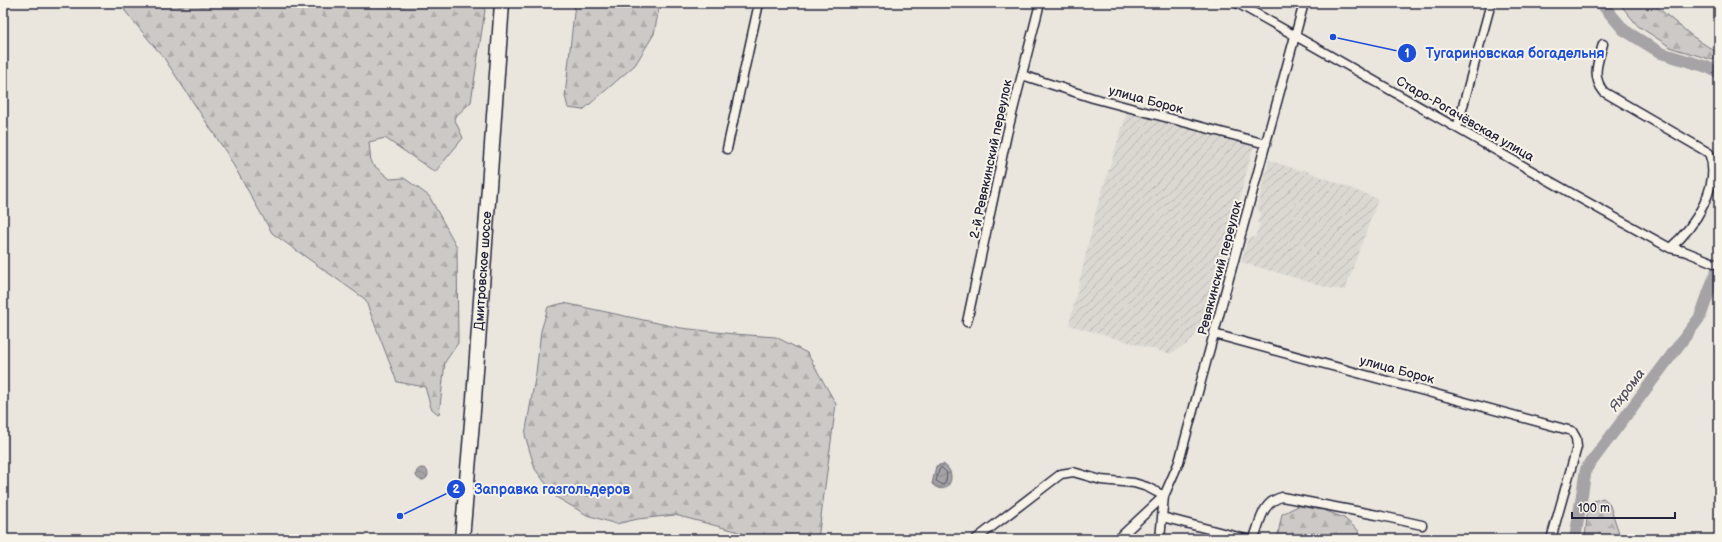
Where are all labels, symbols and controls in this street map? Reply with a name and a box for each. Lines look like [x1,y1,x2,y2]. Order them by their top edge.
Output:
callout: Тугариновская богадельня [1397,40,1613,66]
text: Тугариновская богадельня [1425,45,1605,62]
text: 1 [1404,46,1410,61]
street label: Старо-Рогачёвская улица [1393,73,1537,165]
street label: 2-й Ревякинский переулок [966,78,1016,240]
street label: улица Борок [1107,82,1185,118]
street label: Ревякинский переулок [1194,199,1246,337]
street label: Дмитровское шоссе [471,211,495,331]
street label: улица Борок [1358,352,1436,388]
water label: Яхрома [1605,365,1648,415]
callout: Заправка газгольдеров [446,476,639,502]
text: Заправка газгольдеров [474,481,630,498]
text: 2 [452,482,460,497]
scale bar [1572,494,1675,520]
text: 100 m [1578,501,1610,516]

